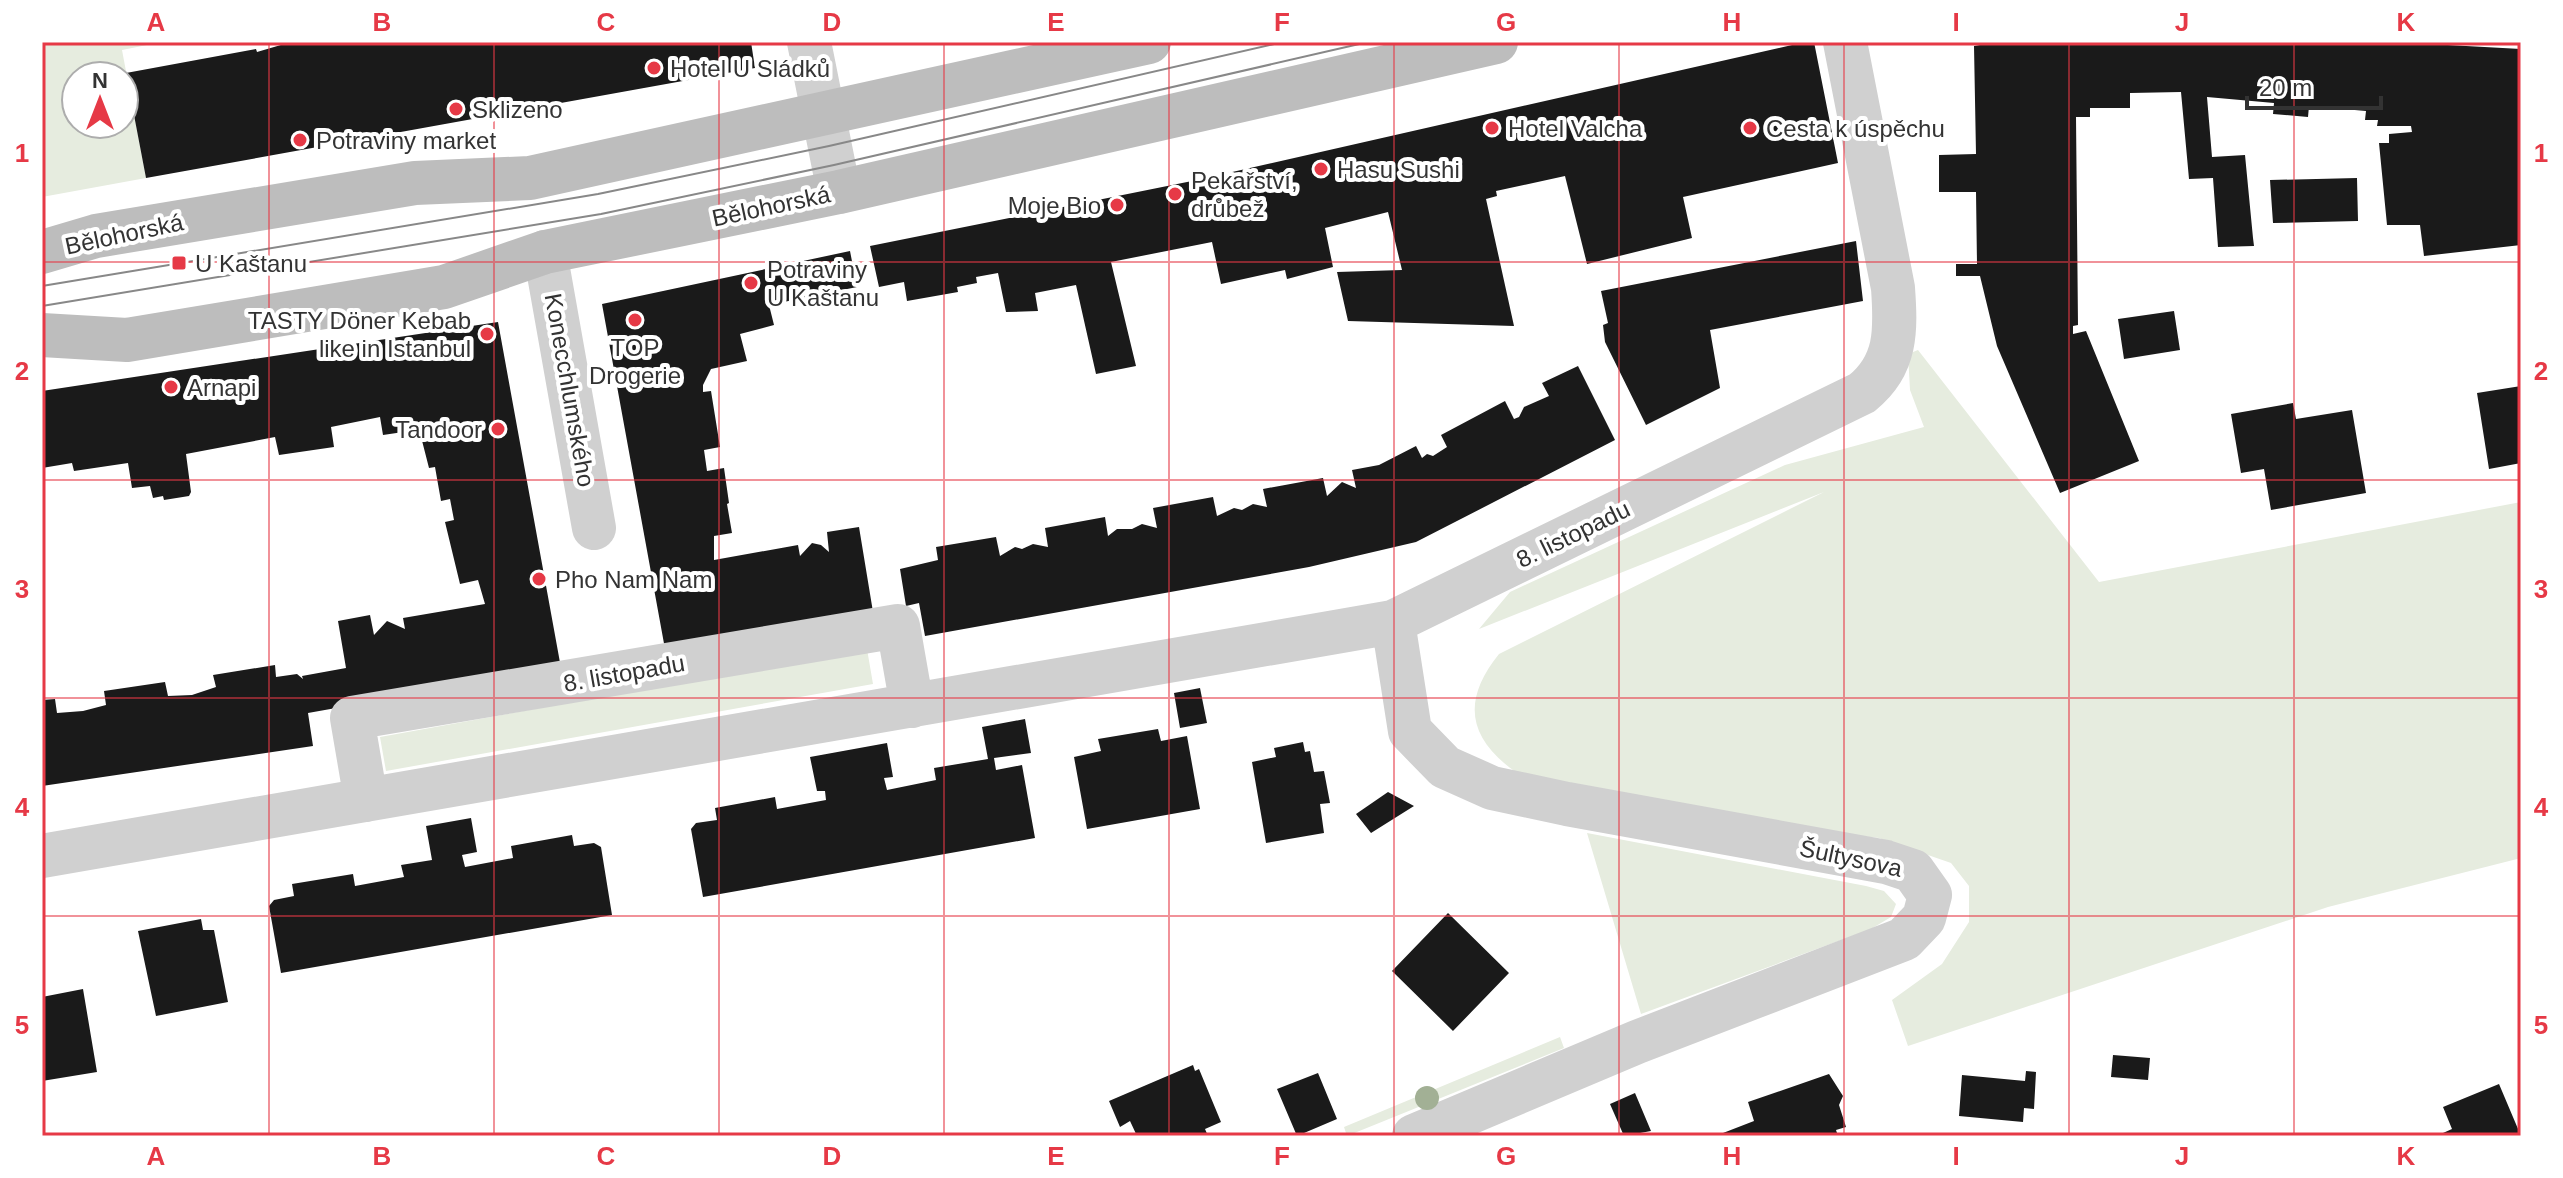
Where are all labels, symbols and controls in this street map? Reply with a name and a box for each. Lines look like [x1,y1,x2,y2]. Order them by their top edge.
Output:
text: A [147,7,166,37]
text: B [373,7,391,37]
text: C [597,7,616,37]
text: D [823,7,841,37]
text: E [1047,7,1065,37]
text: F [1274,7,1290,37]
text: G [1496,7,1516,37]
text: H [1723,7,1741,37]
text: I [1952,7,1960,37]
text: J [2175,7,2189,37]
text: K [2397,7,2416,37]
place label: Hotel U Sládků [670,55,830,82]
marker: Hotel U Sládků [645,59,663,77]
north arrow [60,60,140,140]
scale bar [2247,60,2381,110]
text: N [92,68,108,93]
text: 20 m [2259,74,2312,101]
place label: Sklizeno [472,96,563,123]
marker: Sklizeno [447,100,465,118]
place label: Hotel Valcha [1508,115,1643,142]
place label: Cesta k úspěchu [1766,115,1945,142]
marker: Hotel Valcha [1483,119,1501,137]
marker: Cesta k úspěchu [1741,119,1759,137]
place label: Potraviny market [316,127,496,154]
marker: Potraviny market [291,131,309,149]
text: 1 [15,138,29,168]
text: 1 [2534,138,2548,168]
place label: Hasu Sushi [1337,156,1460,183]
marker: Hasu Sushi [1312,160,1330,178]
place label: Pekařství, drůbež [1191,167,1298,222]
street label: Bělohorská [709,180,833,232]
marker: Pekařství, drůbež [1166,185,1184,203]
place label: Moje Bio [1008,192,1101,219]
marker: Moje Bio [1108,196,1126,214]
street label: Bělohorská [62,208,186,260]
place label: U Kaštanu [195,250,307,277]
marker: U Kaštanu [170,254,188,272]
place label: Potraviny U Kaštanu [767,256,879,311]
marker: Potraviny U Kaštanu [742,274,760,292]
street label: Konecchlumského [540,291,600,489]
place label: TASTY Döner Kebab like in Istanbul [248,307,471,362]
marker: TOP Drogerie [626,311,644,329]
marker: TASTY Döner Kebab like in Istanbul [478,325,496,343]
place label: TOP Drogerie [589,334,681,389]
text: 2 [15,356,29,386]
text: 2 [2534,356,2548,386]
place label: Arnapi [187,374,256,401]
marker: Arnapi [162,378,180,396]
place label: Tandoor [395,416,482,443]
marker: Tandoor [489,420,507,438]
street label: 8. listopadu [1512,495,1634,573]
place label: Pho Nam Nam [555,566,712,593]
marker: Pho Nam Nam [530,570,548,588]
text: 3 [15,574,29,604]
text: 3 [2534,574,2548,604]
street label: 8. listopadu [561,649,687,697]
text: 4 [15,792,30,822]
text: 4 [2534,792,2549,822]
street label: Šultysova [1797,834,1905,882]
text: 5 [15,1010,29,1040]
text: 5 [2534,1010,2548,1040]
text: A [147,1141,166,1171]
text: B [373,1141,391,1171]
text: C [597,1141,616,1171]
text: D [823,1141,841,1171]
text: E [1047,1141,1065,1171]
text: F [1274,1141,1290,1171]
text: G [1496,1141,1516,1171]
text: H [1723,1141,1741,1171]
text: I [1952,1141,1960,1171]
text: J [2175,1141,2189,1171]
text: K [2397,1141,2416,1171]

